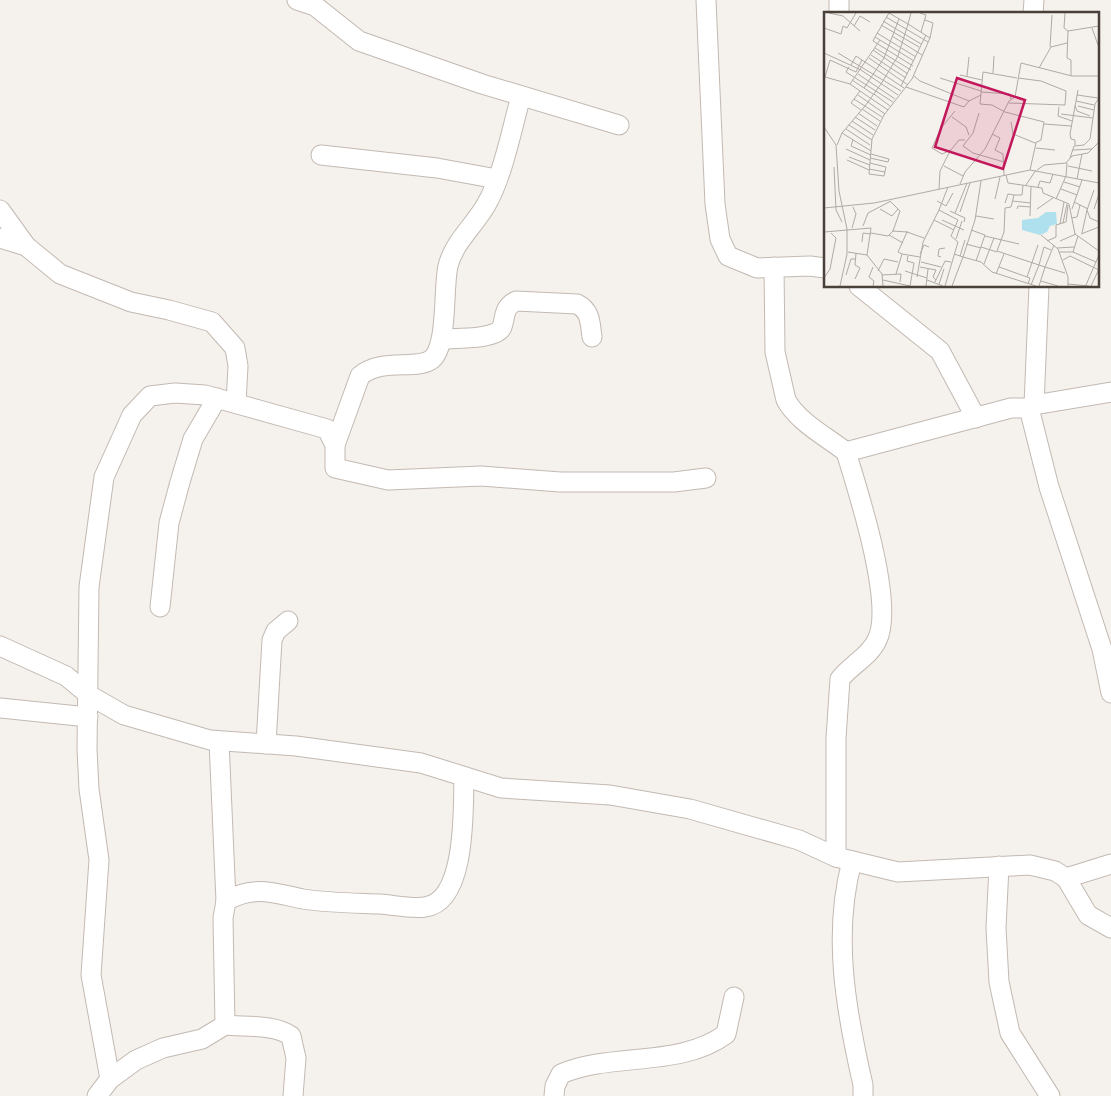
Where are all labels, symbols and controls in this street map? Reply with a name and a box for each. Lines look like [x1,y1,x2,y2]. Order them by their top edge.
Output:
inset map [824,12,1098,288]

